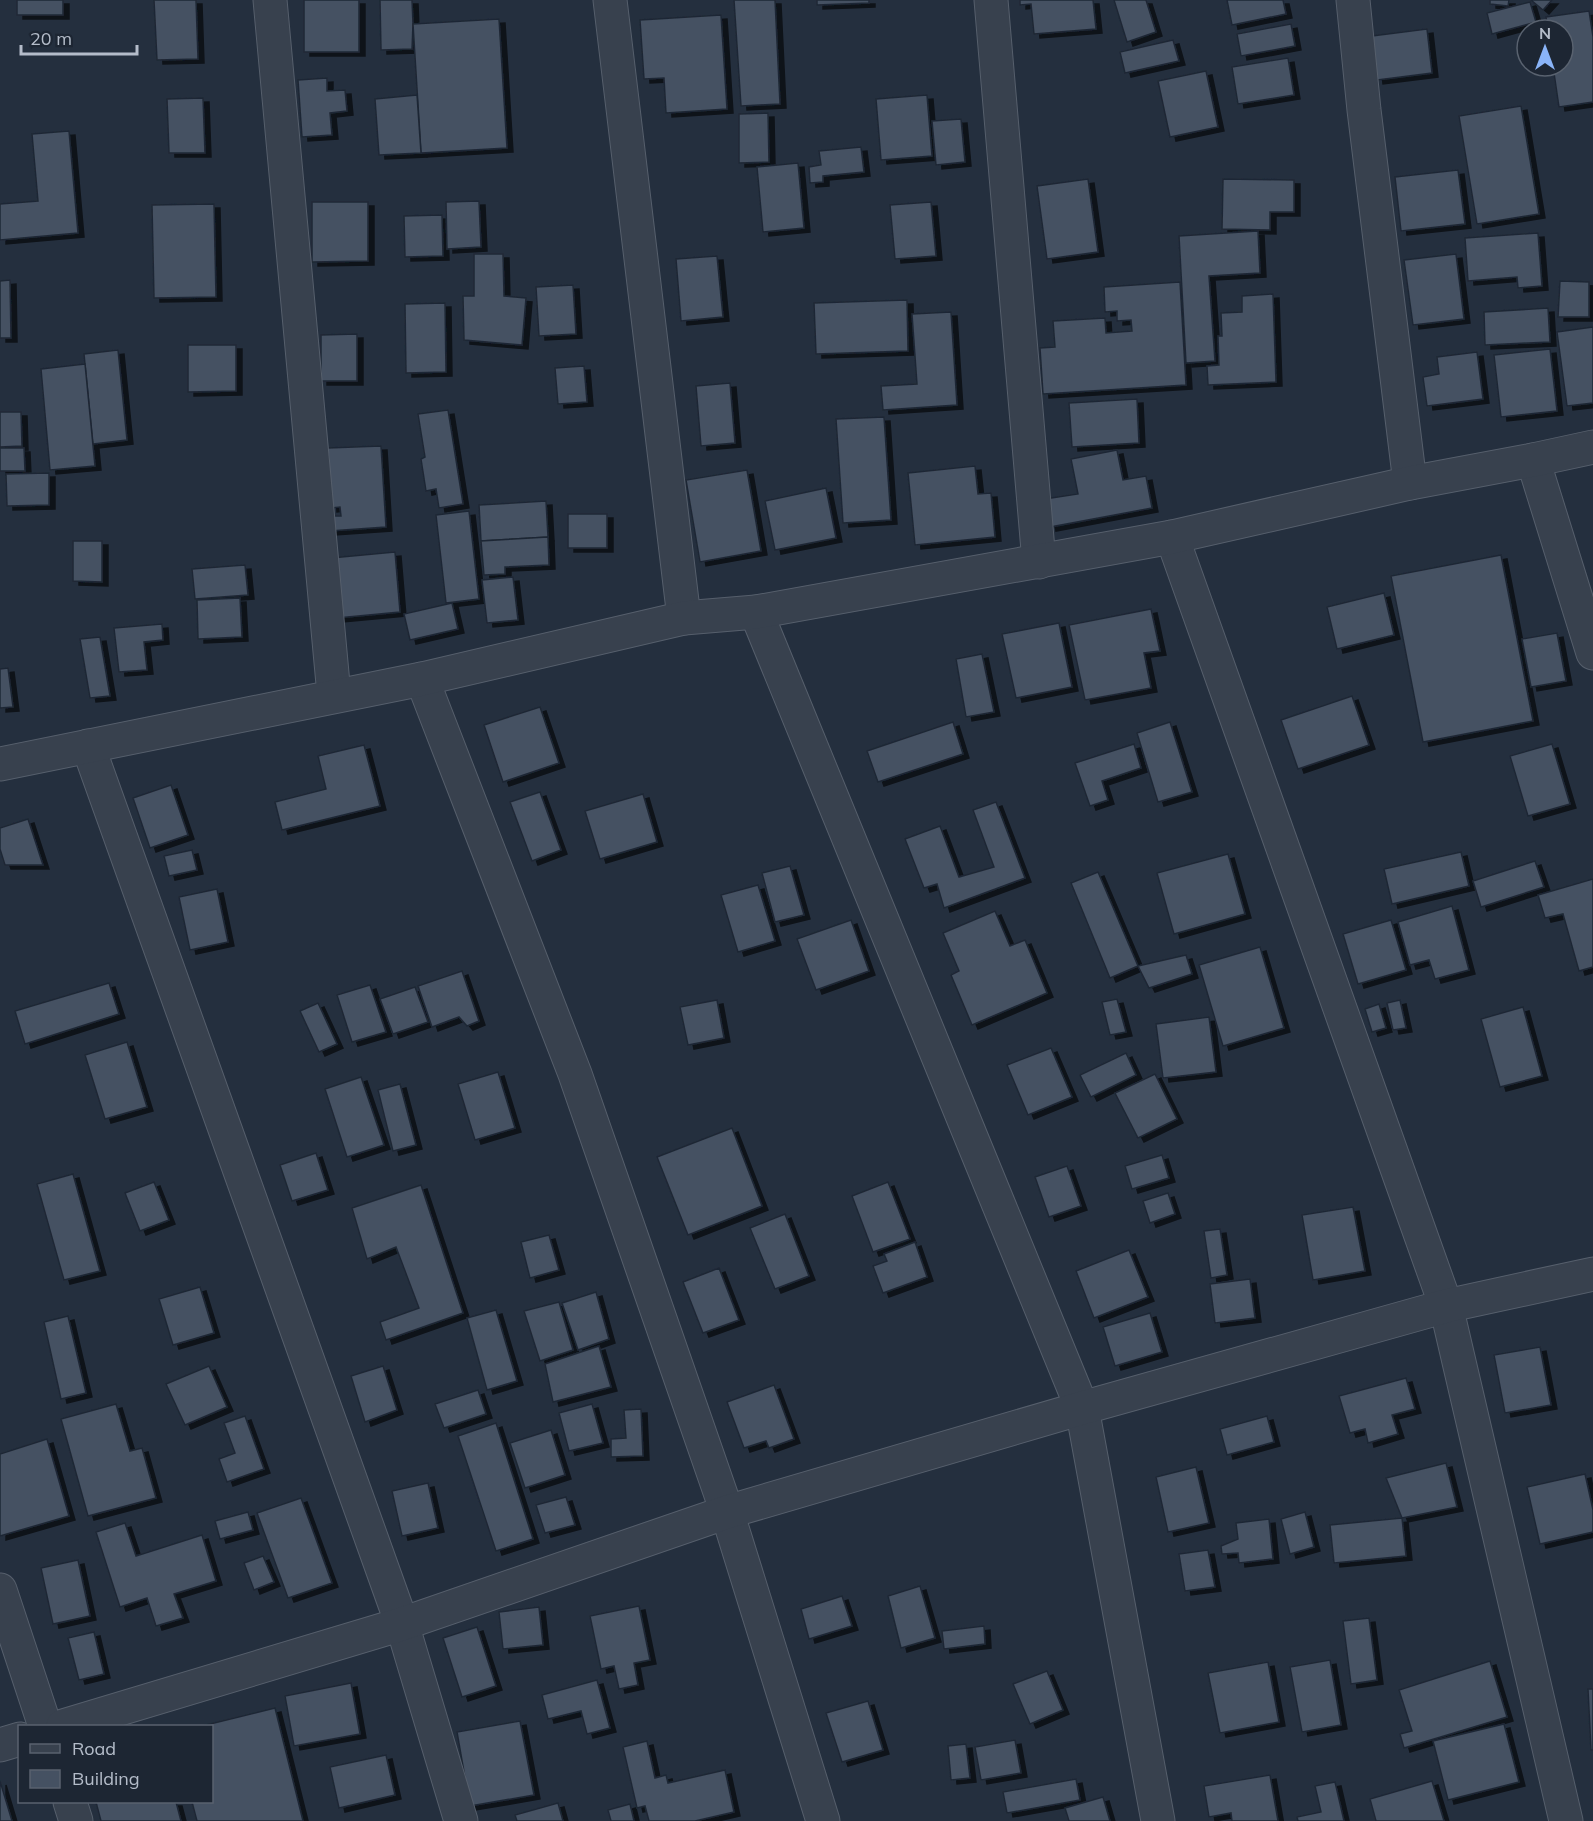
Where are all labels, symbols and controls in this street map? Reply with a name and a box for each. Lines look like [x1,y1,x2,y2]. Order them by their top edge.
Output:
scale bar [21,18,136,56]
north arrow [1515,18,1575,78]
text: N [1539,23,1551,43]
text: 20 m [30,27,72,50]
legend [18,1725,213,1803]
text: Road [72,1737,116,1760]
text: Building [72,1767,140,1790]

